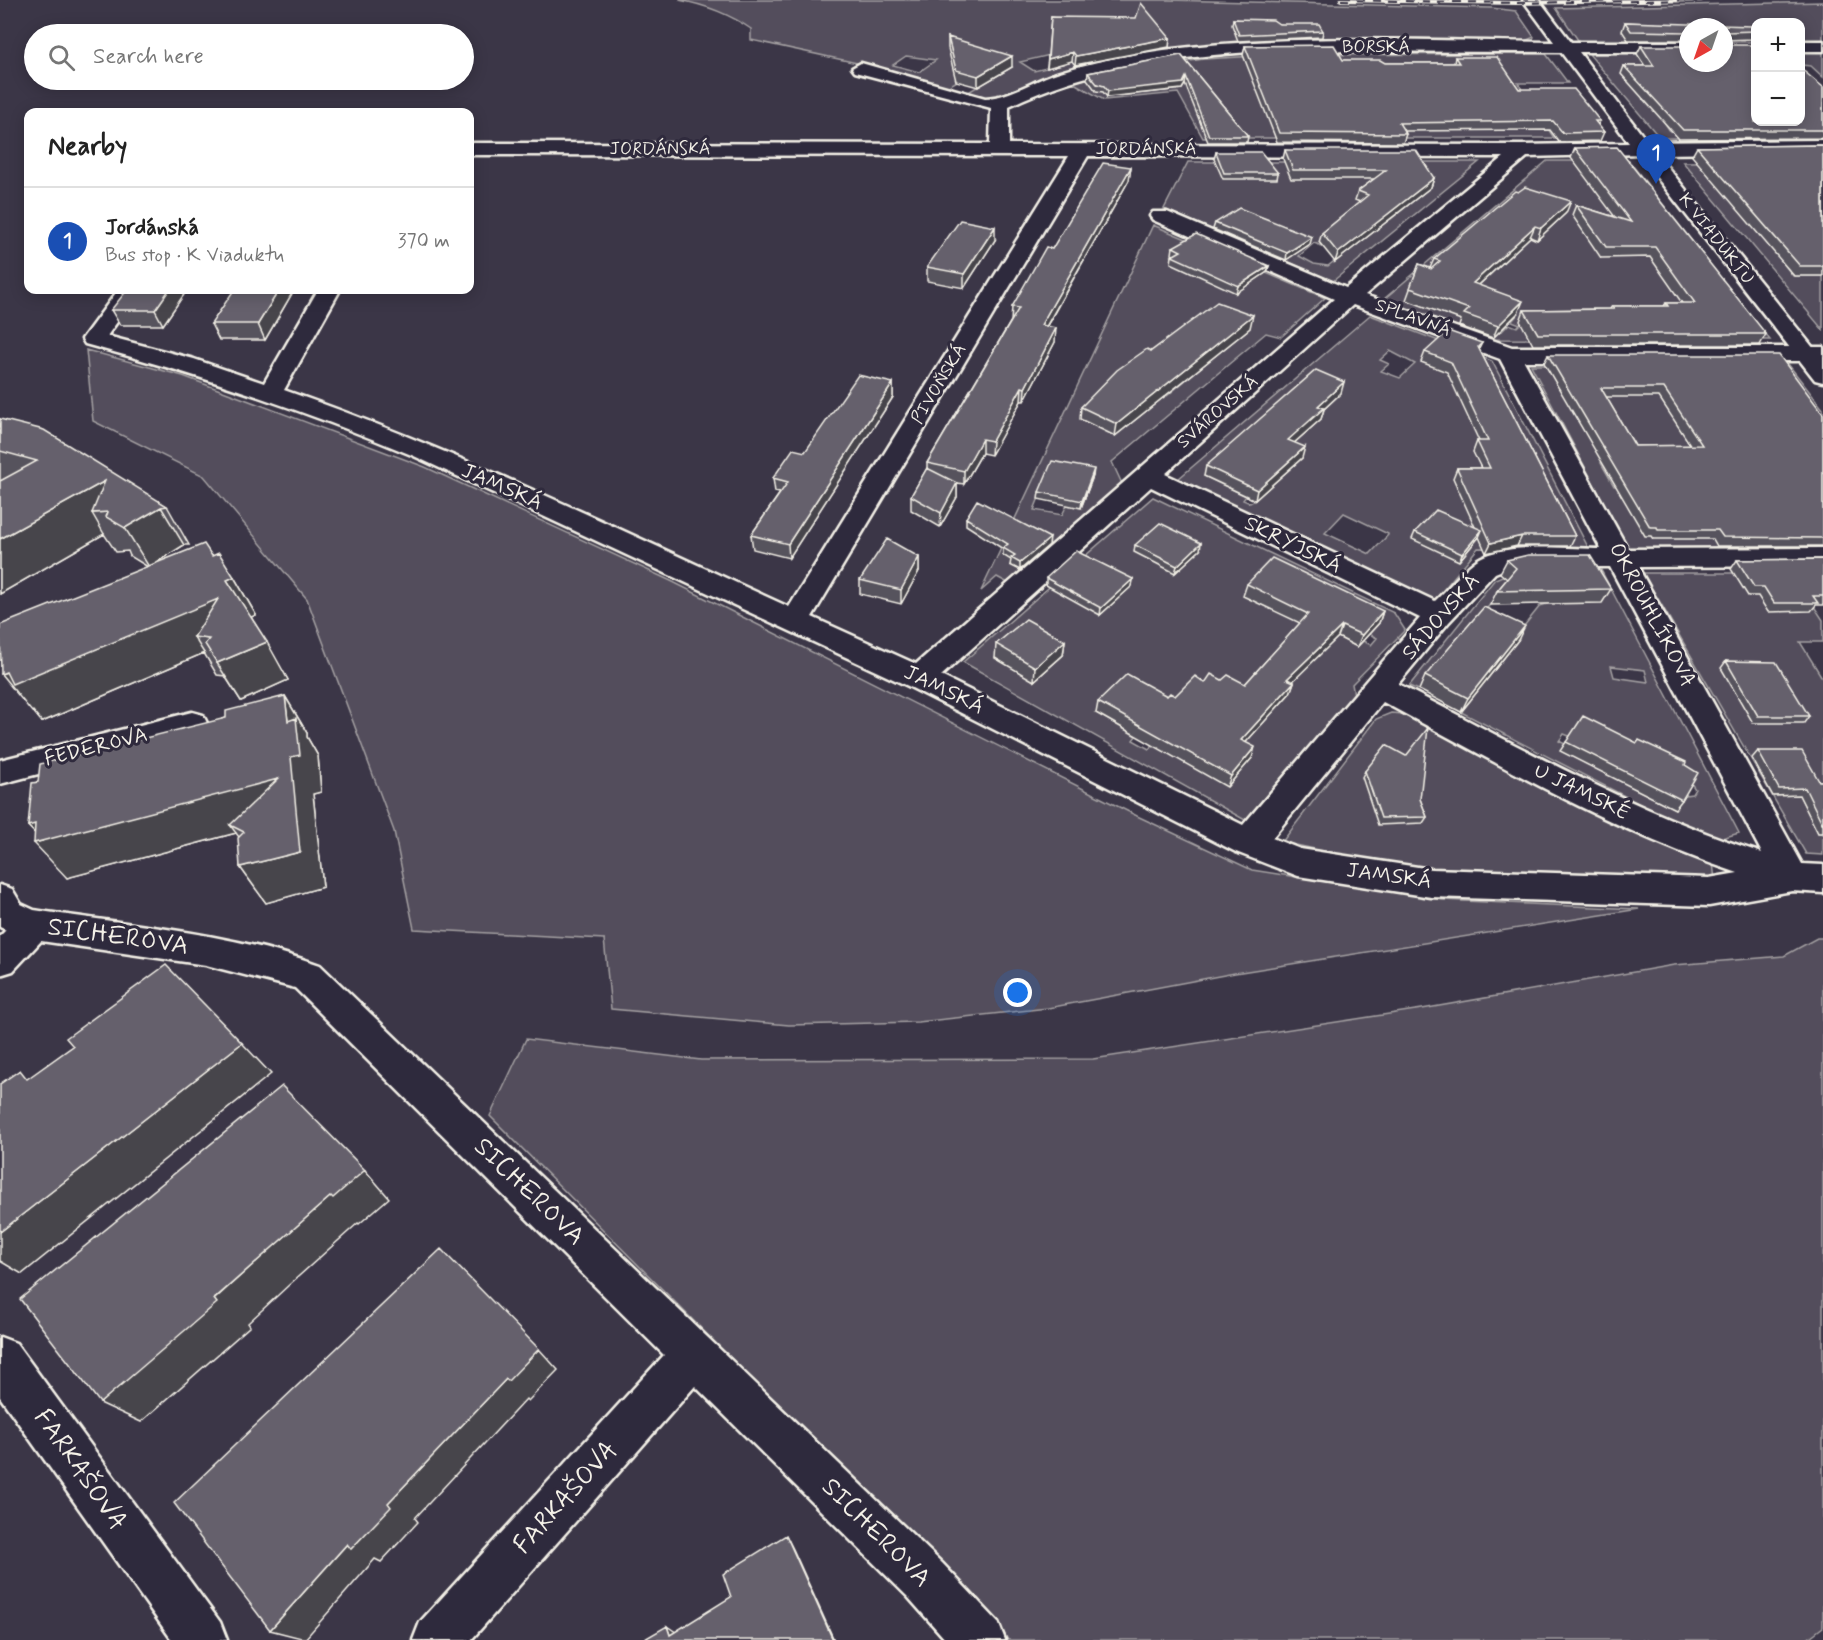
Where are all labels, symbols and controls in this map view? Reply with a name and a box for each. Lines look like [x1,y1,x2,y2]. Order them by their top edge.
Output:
north arrow [1679,18,1733,72]
map controls [1751,18,1805,126]
button: + [1751,18,1805,72]
search box [24,24,474,90]
street label: BORSKÁ [1342,35,1410,59]
icon: search [45,41,78,74]
text: Search here [93,43,204,71]
button: − [1751,72,1805,126]
text: Nearby [48,130,127,164]
pin: 1 [1636,134,1676,184]
street label: JORDÁNSKÁ [609,137,711,161]
street label: JORDÁNSKÁ [1095,137,1197,161]
street label: K VIADUKTU [1673,188,1759,290]
text: Jordánská [105,214,199,242]
text: 1 [63,228,72,255]
text: 370 m [398,228,450,255]
text: Bus stop · K Viaduktu [105,242,284,269]
street label: SPLAVNÁ [1372,293,1454,343]
street label: PIVOŇSKÁ [906,340,972,428]
street label: SVÁROVSKÁ [1172,370,1264,454]
street label: JAMSKÁ [457,457,547,517]
street label: SKRYJSKÁ [1240,509,1346,581]
street label: OKROUHLÍKOVA [1602,538,1702,692]
street label: SÁDOVSKÁ [1396,568,1486,666]
street label: JAMSKÁ [899,659,989,721]
street label: FEDEROVA [41,721,151,773]
street label: U JAMSKÉ [1529,757,1635,827]
street label: JAMSKÁ [1345,856,1433,896]
street label: SICHEROVA [45,910,191,964]
your location [1003,978,1032,1007]
street label: SICHEROVA [466,1130,592,1254]
street label: FARKAŠOVA [26,1403,134,1537]
street label: FARKAŠOVA [506,1434,626,1562]
street label: SICHEROVA [814,1471,938,1595]

